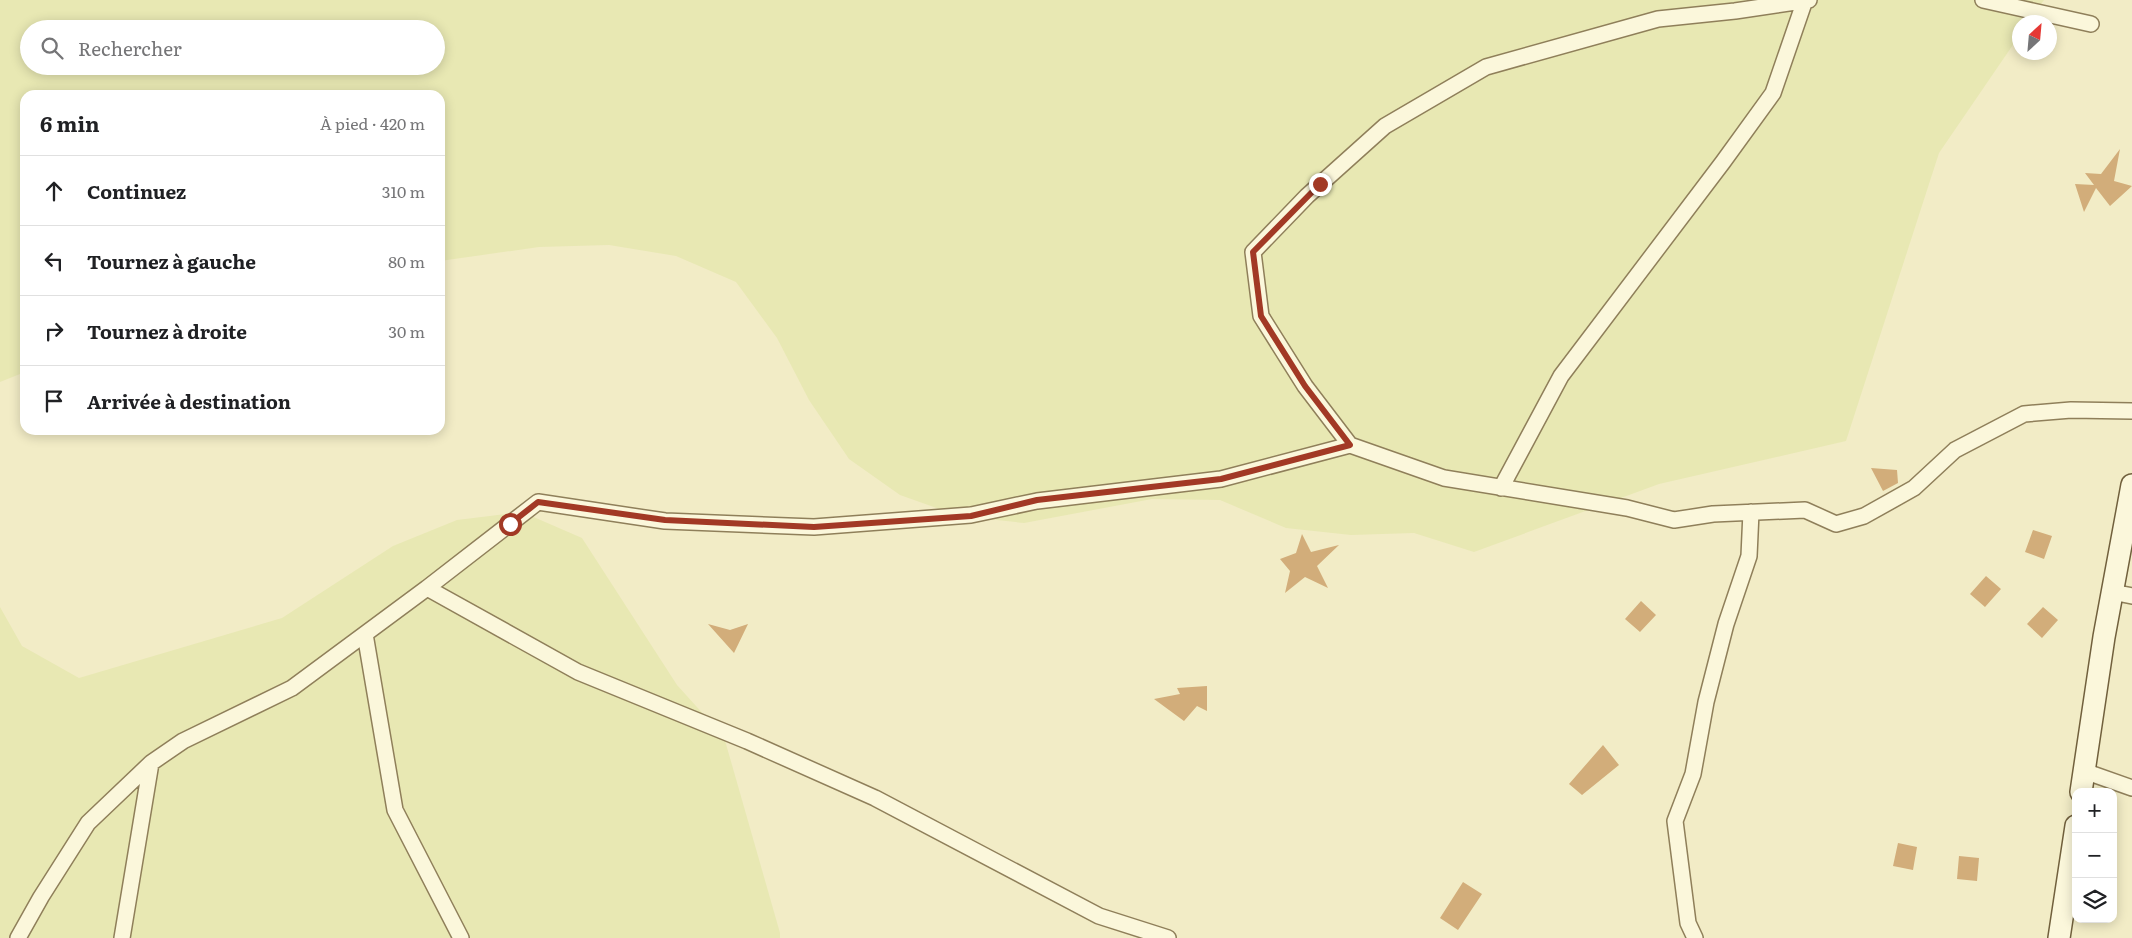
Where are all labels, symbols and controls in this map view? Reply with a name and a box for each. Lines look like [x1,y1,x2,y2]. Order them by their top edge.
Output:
north arrow [2012,15,2057,60]
search box [20,20,445,75]
icon: search [38,34,66,62]
text: Rechercher [78,34,182,62]
text: 6 min [40,107,100,138]
text: À pied · 420 m [320,111,425,135]
route end [1309,173,1332,196]
icon: ahead [40,177,68,205]
text: Continuez [87,177,186,205]
text: 310 m [382,179,425,203]
icon: left [40,247,68,275]
text: Tournez à gauche [87,247,256,275]
text: 80 m [388,249,425,273]
icon: right [40,317,68,345]
text: Tournez à droite [87,317,247,345]
text: 30 m [388,319,425,343]
icon: arrive [40,387,68,415]
text: Arrivée à destination [87,387,291,415]
route start [499,513,522,536]
map controls [2072,788,2117,923]
button: + [2072,788,2117,833]
button: − [2072,833,2117,878]
button: layers [2072,878,2117,923]

